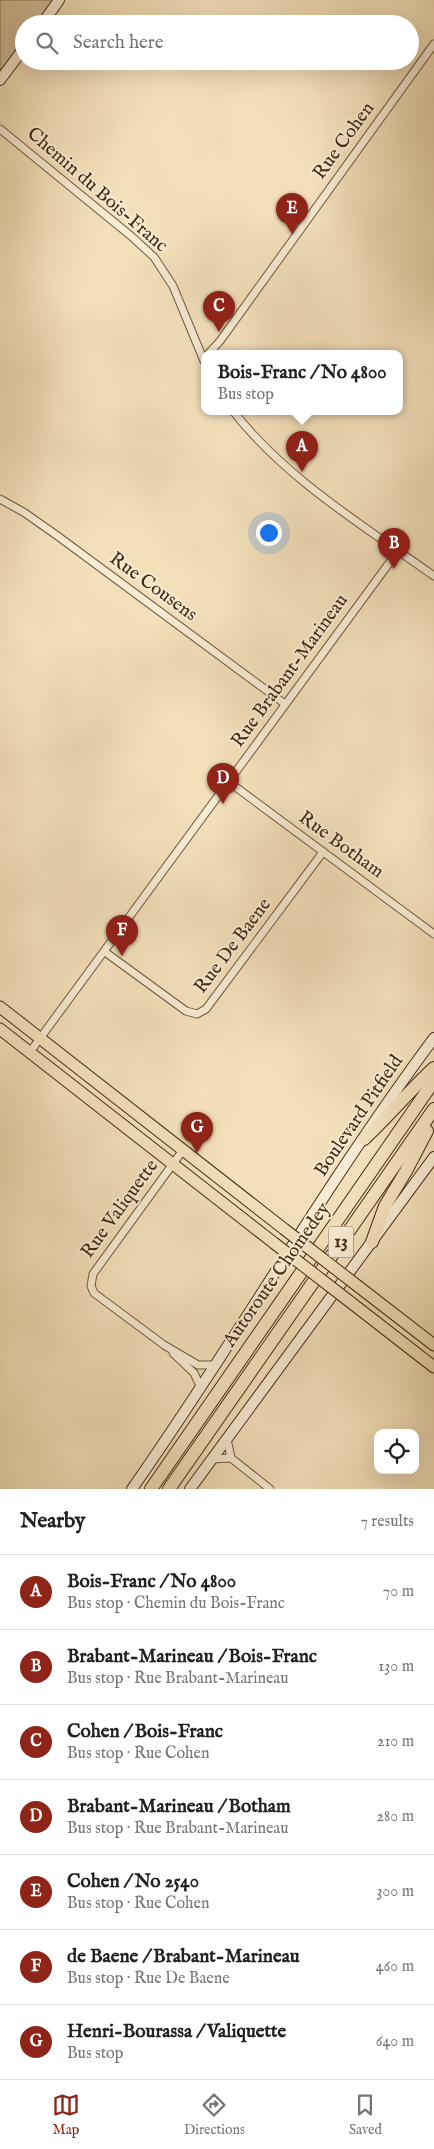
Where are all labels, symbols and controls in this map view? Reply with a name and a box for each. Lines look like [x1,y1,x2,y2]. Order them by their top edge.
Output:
search box [15,15,419,70]
icon: search [33,29,61,57]
text: Search here [73,31,164,55]
street label: Rue Cohen [308,98,380,184]
street label: Chemin du Bois-Franc [22,122,172,258]
pin: E [276,193,308,234]
pin: C [203,291,235,332]
popup [201,350,403,415]
text: Bois-Franc / No 4800 [217,361,387,385]
text: Bus stop [217,385,274,405]
pin: A [286,431,318,472]
your location [256,520,282,546]
pin: B [378,528,410,569]
street label: Rue Cousens [104,547,202,627]
street label: Rue Brabant-Marineau [226,590,354,752]
pin: D [207,763,239,804]
street label: Rue Botham [294,806,389,884]
street label: Rue De Baene [189,893,277,999]
pin: F [106,915,138,956]
street label: Boulevard Pitfield [309,1050,409,1182]
pin: G [181,1112,213,1153]
street label: Rue Valiquette [76,1155,164,1263]
street label: Autoroute Chomedey [218,1197,336,1353]
road number: 13 [328,1226,354,1258]
map controls [374,1429,419,1474]
button: locate [374,1429,419,1474]
text: Nearby [20,1508,85,1535]
text: 7 results [360,1512,414,1532]
text: Bois-Franc / No 4800 [67,1570,236,1594]
text: A [31,1582,41,1602]
text: 70 m [383,1582,414,1602]
text: Bus stop · Chemin du Bois-Franc [67,1594,285,1614]
text: Brabant-Marineau / Bois-Franc [67,1645,317,1669]
text: B [31,1657,41,1677]
text: 130 m [378,1657,414,1677]
text: Bus stop · Rue Brabant-Marineau [67,1669,289,1689]
text: Cohen / Bois-Franc [67,1720,223,1744]
text: C [30,1732,42,1752]
text: 210 m [377,1732,414,1752]
text: Bus stop · Rue Cohen [67,1744,209,1764]
text: Brabant-Marineau / Botham [67,1795,291,1819]
text: D [30,1807,42,1827]
text: 280 m [377,1807,414,1827]
text: Bus stop · Rue Brabant-Marineau [67,1819,289,1839]
text: Cohen / No 2540 [67,1870,199,1894]
text: E [30,1882,42,1902]
text: 300 m [376,1882,414,1902]
text: Bus stop · Rue Cohen [67,1894,209,1914]
text: de Baene / Brabant-Marineau [67,1945,300,1969]
text: F [31,1957,41,1977]
text: 460 m [376,1957,414,1977]
text: Bus stop · Rue De Baene [67,1969,230,1989]
text: Henri-Bourassa / Valiquette [67,2020,286,2044]
text: G [30,2032,42,2052]
text: 640 m [376,2032,414,2052]
text: Bus stop [67,2044,123,2064]
tab: Map [52,2091,80,2139]
tab: Directions [184,2091,245,2139]
tab: Saved [349,2091,382,2139]

